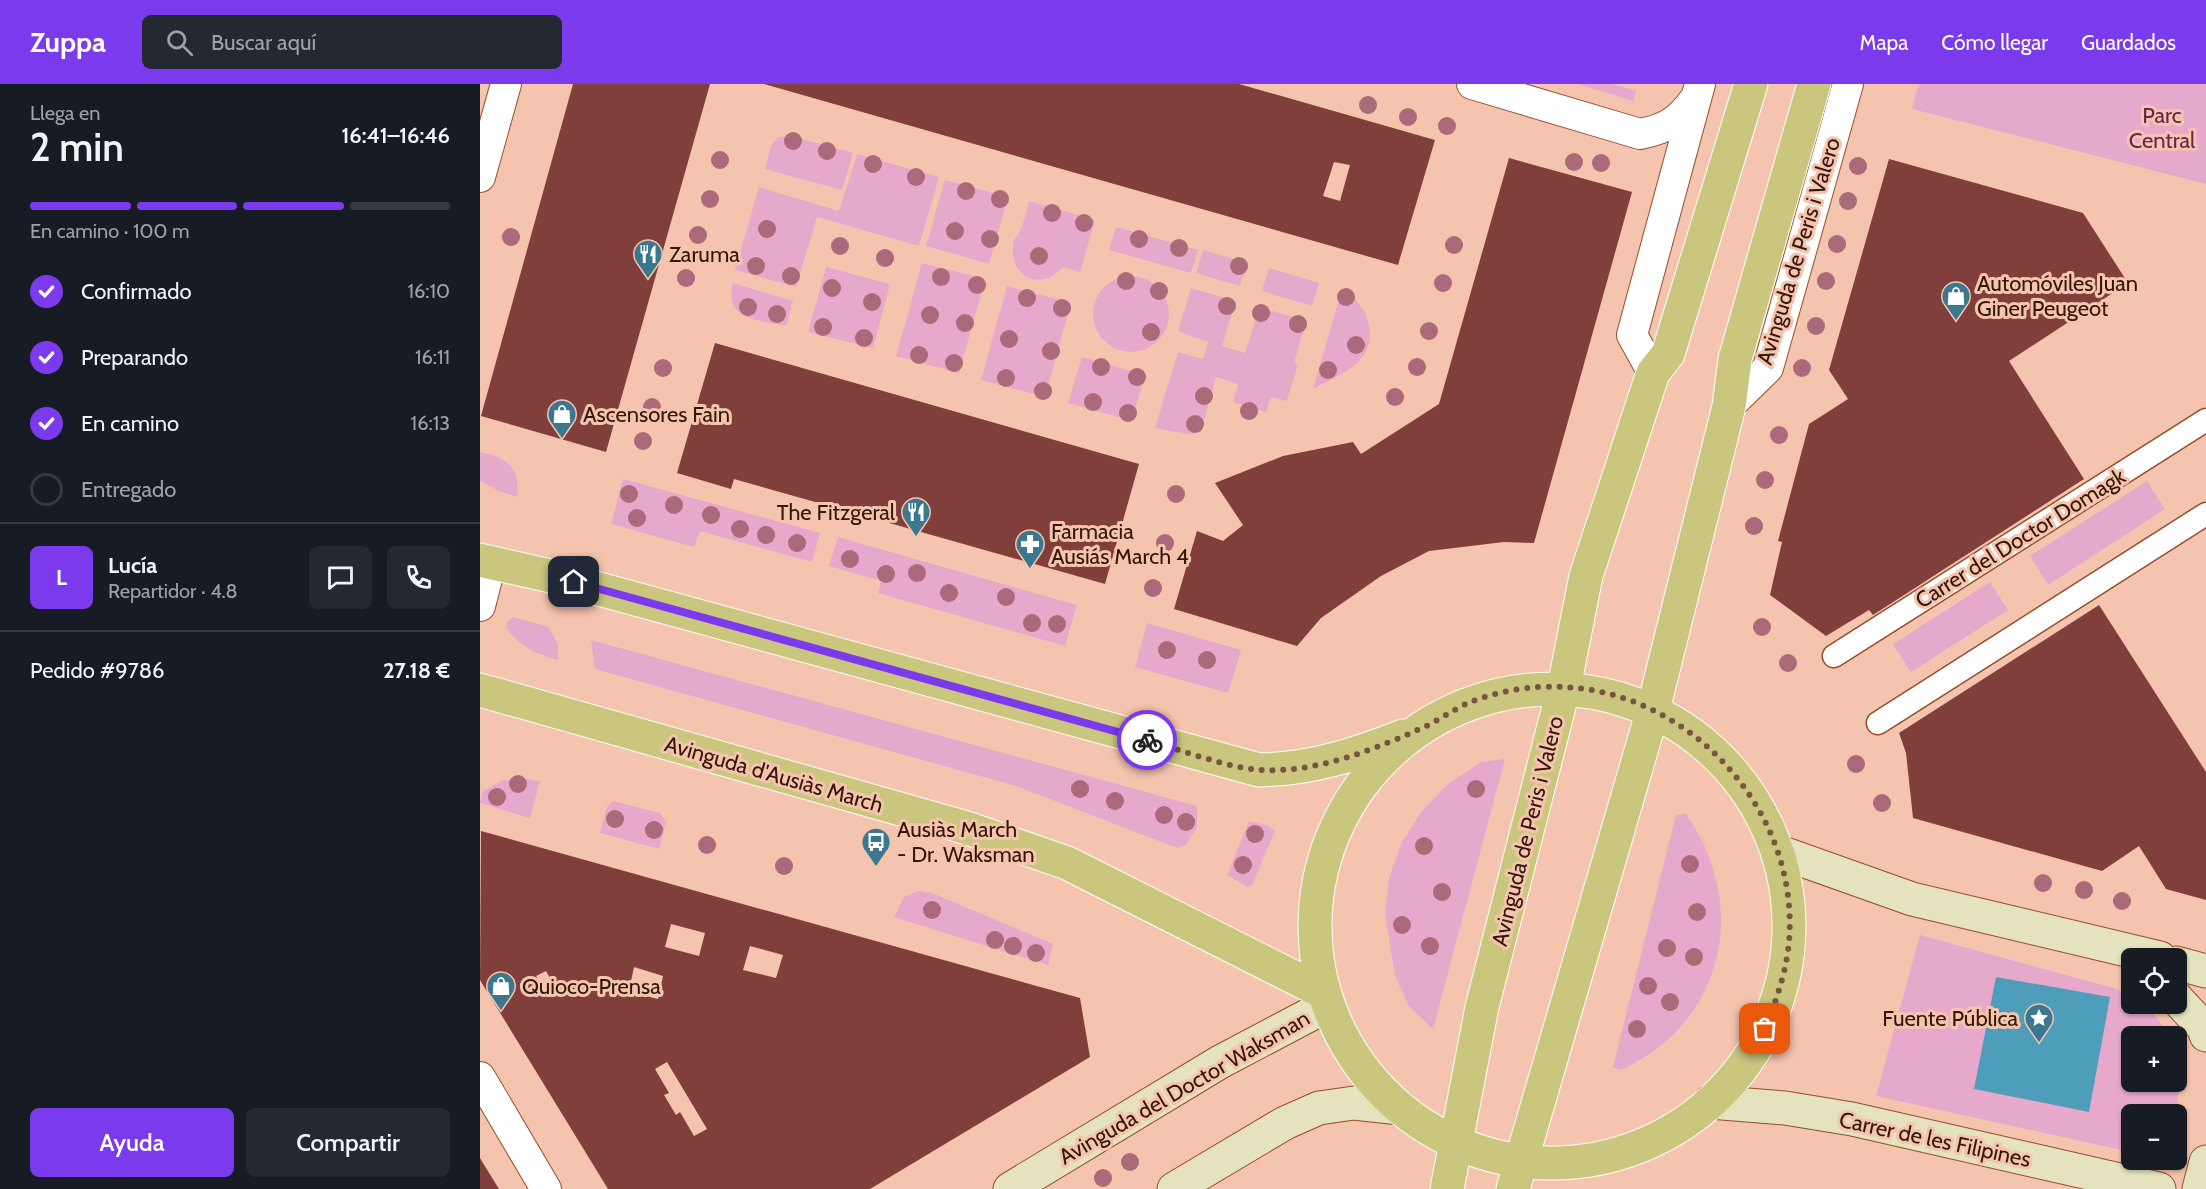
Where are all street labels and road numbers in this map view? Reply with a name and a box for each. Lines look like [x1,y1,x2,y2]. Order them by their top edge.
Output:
street label: Avinguda de Peris i Valero [1751,134,1846,368]
street label: Carrer del Doctor Domagk [1910,463,2130,614]
street label: Avinguda de Peris i Valero [1486,713,1569,949]
street label: Avinguda d'Ausiàs March [662,730,886,819]
street label: Avinguda del Doctor Waksman [1054,1004,1315,1170]
street label: Carrer de les Filipines [1837,1106,2033,1173]

